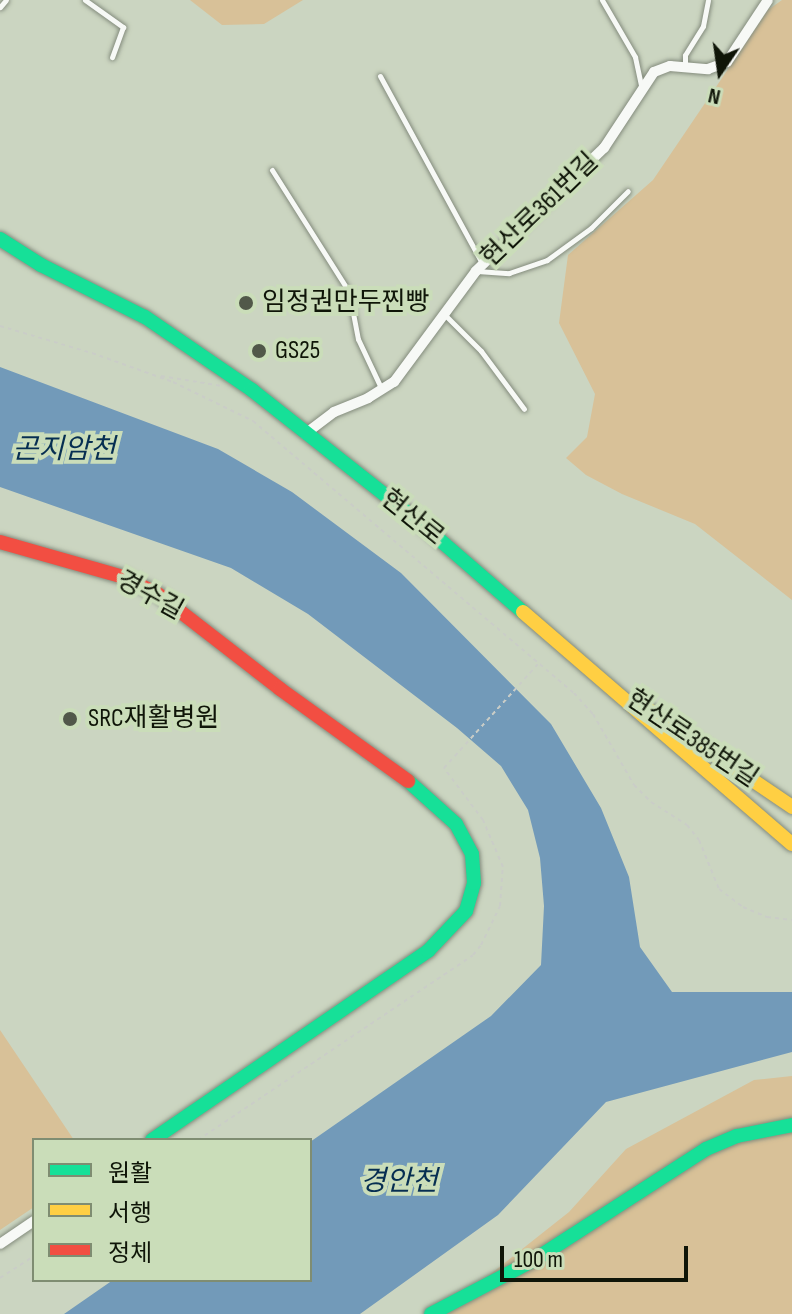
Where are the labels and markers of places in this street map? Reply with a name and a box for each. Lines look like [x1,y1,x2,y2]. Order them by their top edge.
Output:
place label: 임정권만두찐빵 [262,287,429,319]
marker: 임정권만두찐빵 [237,294,255,312]
place label: GS25 [275,335,320,367]
marker: GS25 [250,342,268,360]
place label: SRC재활병원 [88,703,219,735]
marker: SRC재활병원 [59,708,81,730]

